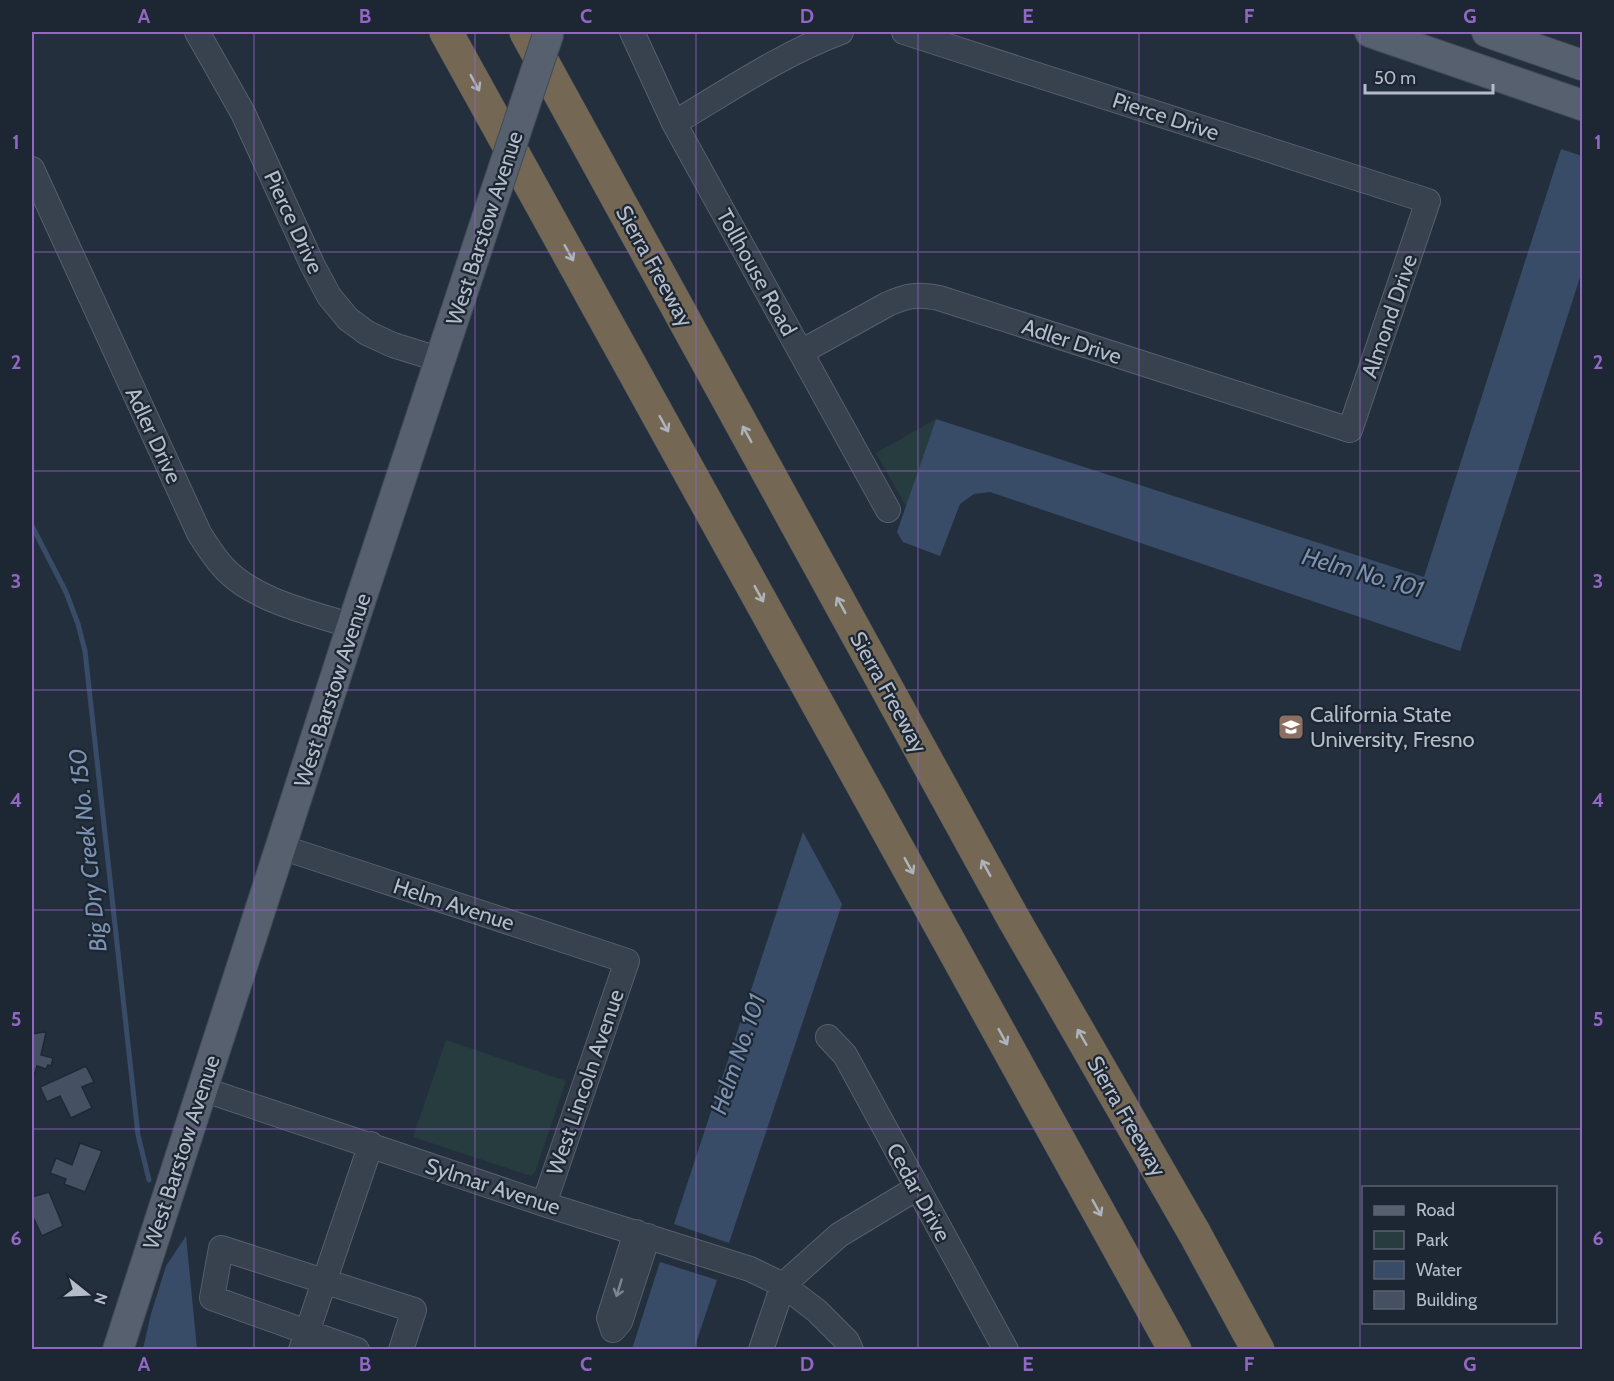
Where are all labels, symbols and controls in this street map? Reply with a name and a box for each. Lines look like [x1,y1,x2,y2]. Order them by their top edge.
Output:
text: A [138,4,151,28]
text: B [359,4,371,28]
text: C [580,4,592,28]
text: D [800,4,814,28]
text: E [1022,4,1034,28]
text: F [1244,4,1255,28]
text: G [1463,4,1477,28]
scale bar [1365,57,1492,95]
text: 50 m [1374,67,1416,89]
one-way arrow [470,73,481,91]
street label: Pierce Drive [1109,87,1223,146]
street label: West Barstow Avenue [440,128,529,329]
text: 1 [12,130,20,154]
text: 1 [1594,130,1602,154]
street label: Pierce Drive [258,166,329,278]
street label: Sierra Freeway [610,201,699,332]
street label: Tollhouse Road [711,204,803,340]
one-way arrow [563,244,575,261]
street label: Almond Drive [1356,251,1423,381]
street label: Adler Drive [1019,313,1125,370]
text: 2 [11,350,21,374]
text: 2 [1593,350,1603,374]
street label: Adler Drive [120,383,188,488]
one-way arrow [659,414,670,432]
one-way arrow [741,426,753,443]
water label: Helm No. 101 [1299,541,1427,604]
text: 3 [11,569,21,593]
text: 3 [1593,569,1603,593]
one-way arrow [753,585,765,602]
street label: West Barstow Avenue [288,590,377,791]
one-way arrow [835,597,847,614]
street label: Sierra Freeway [844,627,933,758]
place label: California State University, Fresno [1310,701,1475,753]
school or university icon: California State University, Fresno [1276,712,1306,742]
water label: Big Dry Creek No. 150 [62,747,113,953]
text: 4 [10,788,22,812]
text: 4 [1592,788,1604,812]
one-way arrow [903,857,915,874]
one-way arrow [979,860,991,877]
street label: Helm Avenue [390,872,518,937]
street label: West Lincoln Avenue [541,986,630,1179]
water label: Helm No. 101 [703,990,772,1118]
text: 5 [11,1007,21,1031]
text: 5 [1593,1007,1603,1031]
one-way arrow [997,1028,1009,1045]
one-way arrow [1076,1029,1088,1046]
street label: Sierra Freeway [1081,1051,1172,1181]
street label: West Barstow Avenue [137,1052,226,1253]
street label: Cedar Drive [880,1138,957,1246]
street label: Sylmar Avenue [422,1152,564,1221]
legend [1362,1186,1557,1324]
one-way arrow [1092,1198,1103,1216]
text: Road [1416,1199,1455,1221]
text: 6 [10,1226,22,1250]
text: 6 [1592,1226,1604,1250]
text: Park [1416,1229,1449,1251]
text: Water [1416,1259,1462,1281]
north arrow [57,1264,117,1324]
one-way arrow [613,1278,624,1297]
text: Building [1416,1289,1478,1311]
text: N [90,1290,112,1307]
text: A [138,1352,151,1376]
text: B [359,1352,371,1376]
text: C [580,1352,592,1376]
text: D [800,1352,814,1376]
text: E [1022,1352,1034,1376]
text: F [1244,1352,1255,1376]
text: G [1463,1352,1477,1376]

